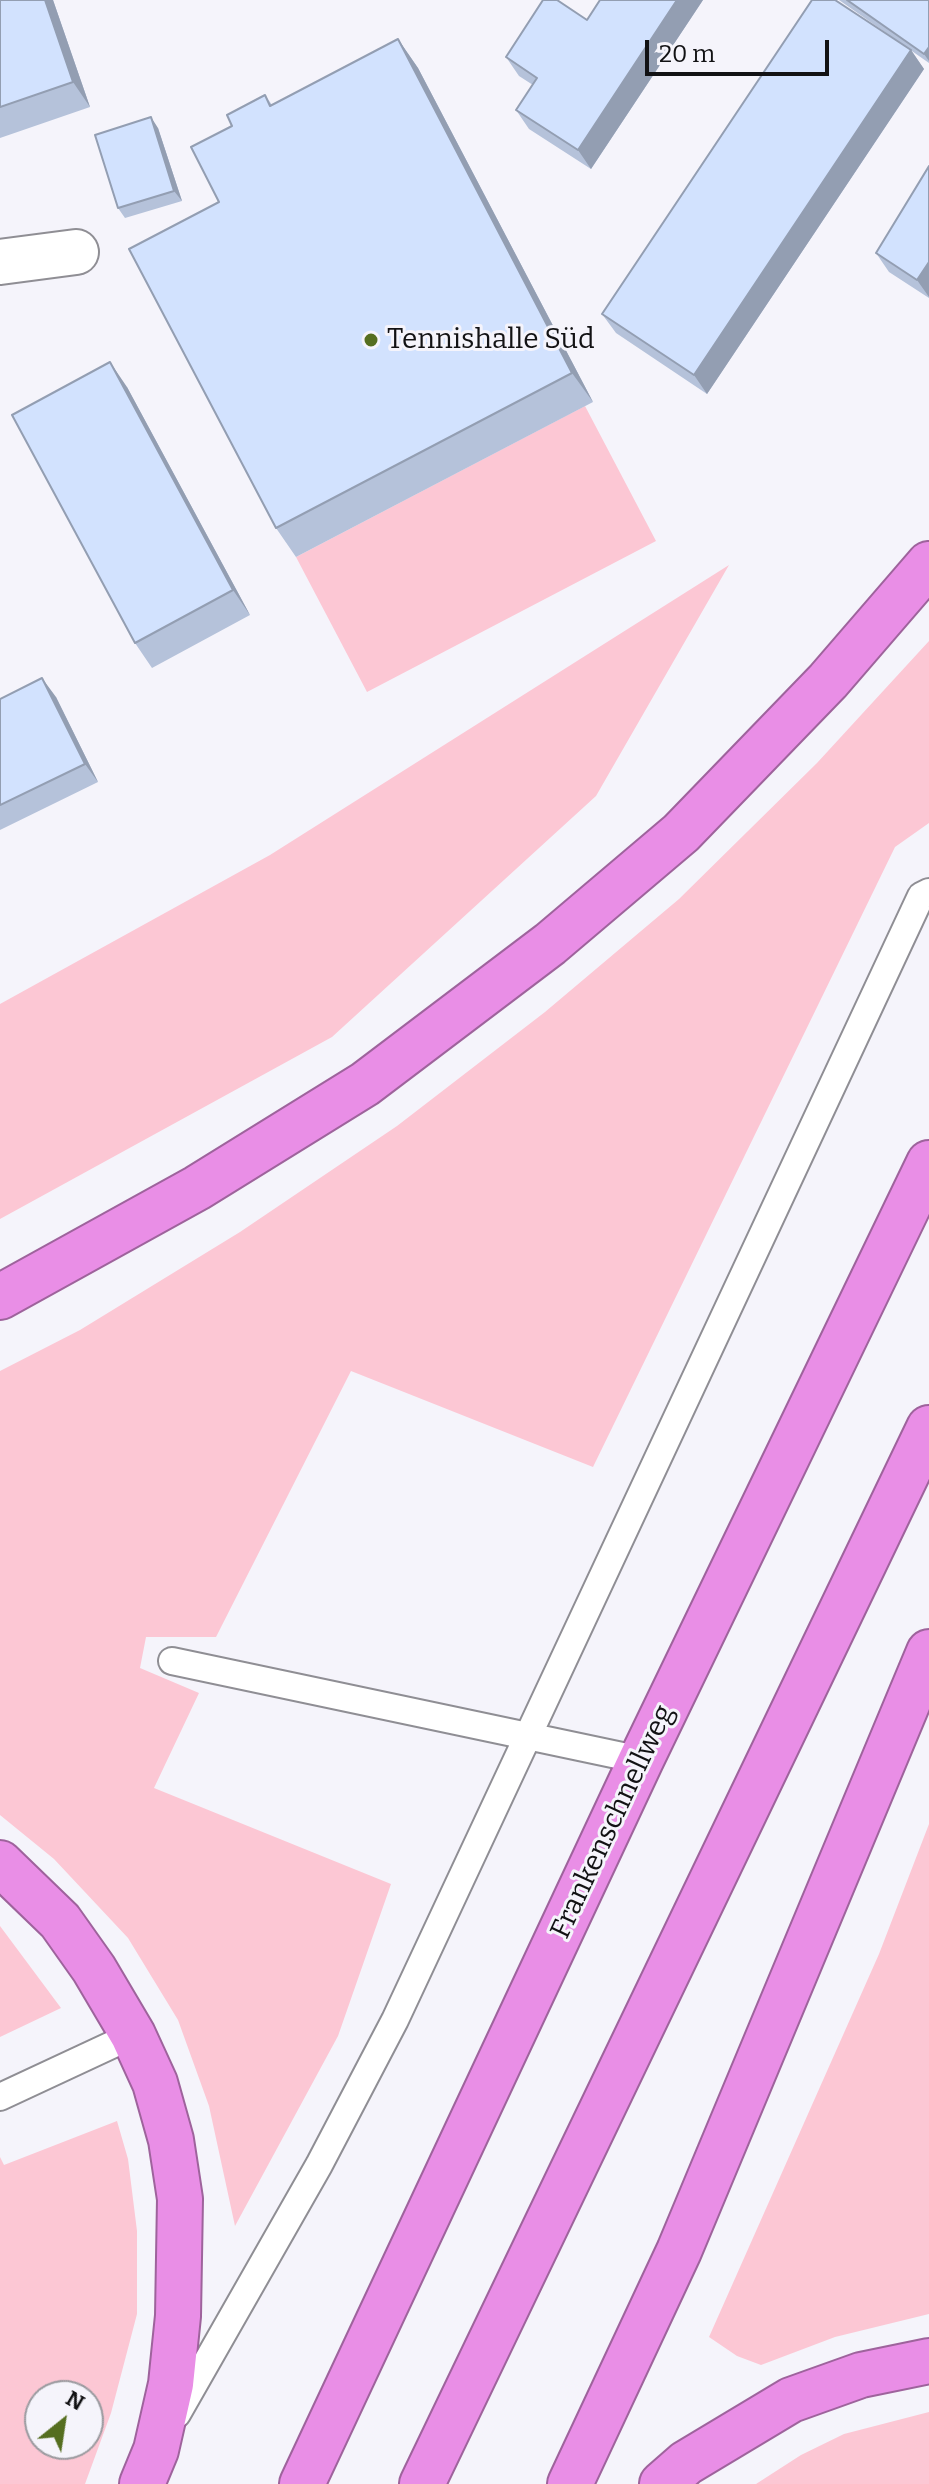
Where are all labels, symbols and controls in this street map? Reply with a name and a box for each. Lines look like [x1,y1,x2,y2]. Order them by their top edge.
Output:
scale bar [649,24,833,74]
text: 20 m [659,40,715,68]
place label: Tennishalle Süd [387,323,595,357]
marker: Tennishalle Süd [362,331,380,349]
street label: Frankenschnellweg [544,1700,682,1944]
north arrow [24,2380,104,2460]
text: N [61,2385,89,2416]

